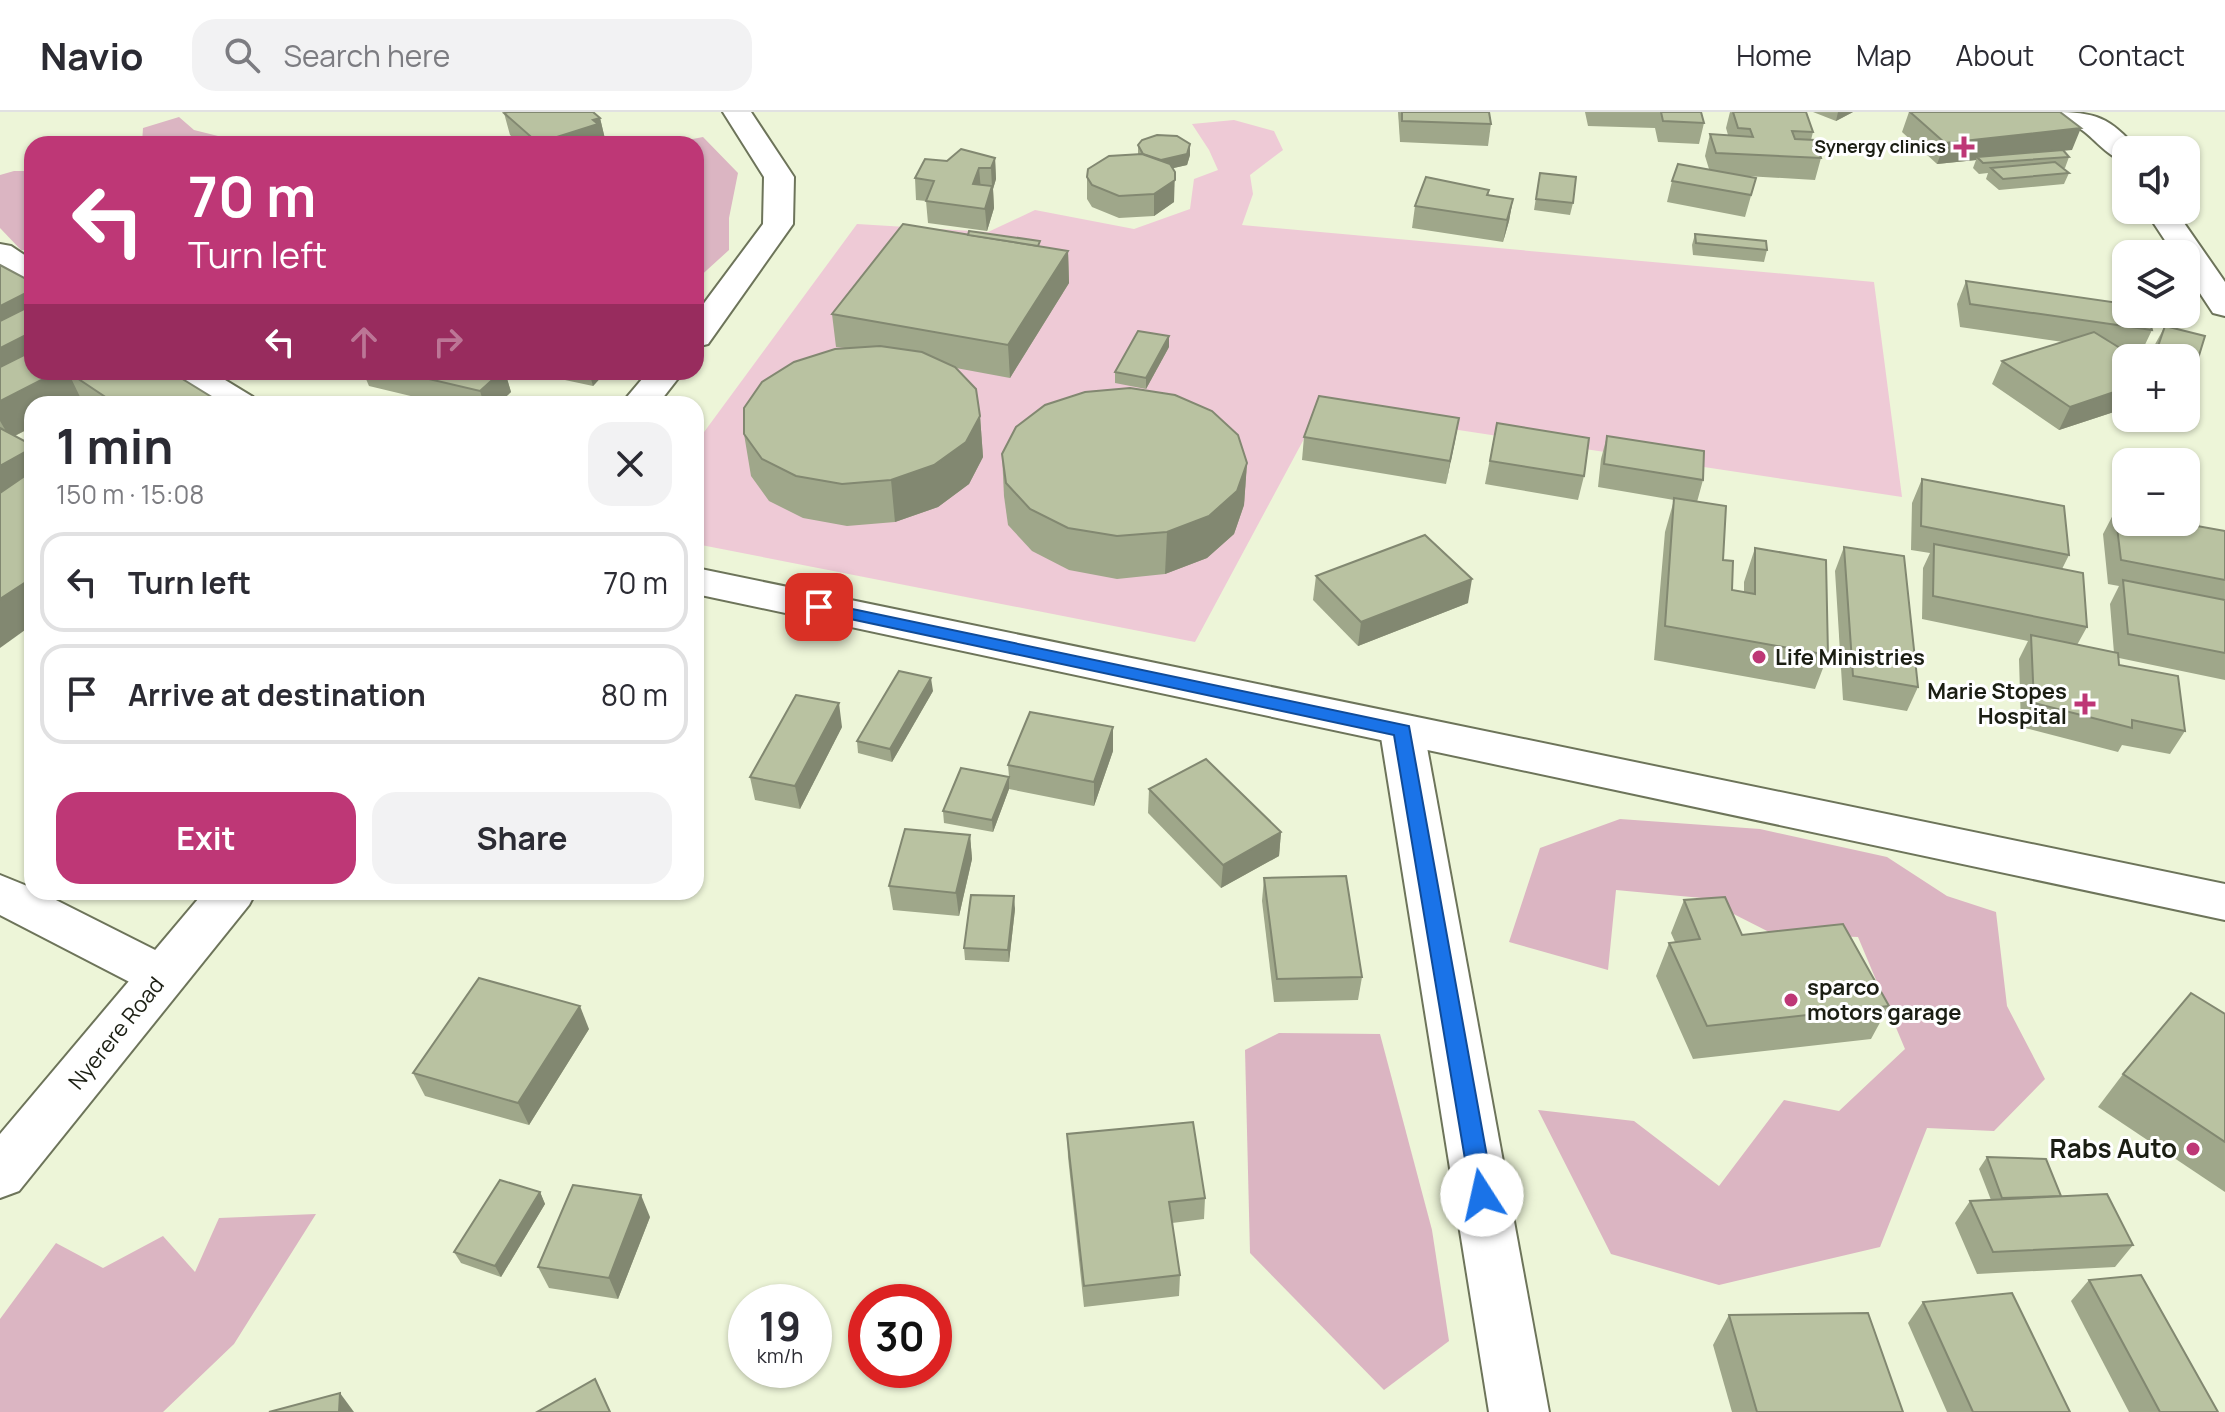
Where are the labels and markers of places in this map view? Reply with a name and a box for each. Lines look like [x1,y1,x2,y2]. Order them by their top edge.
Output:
place label: Synergy clinics [1814,134,1946,158]
marker: Synergy clinics [1953,136,1975,158]
pin [785,573,853,641]
place label: Life Ministries [1775,642,1925,672]
marker: Life Ministries [1750,648,1768,666]
place label: Marie Stopes Hospital [1927,676,2067,731]
marker: Marie Stopes Hospital [2074,693,2096,715]
place label: sparco motors garage [1807,972,1962,1027]
marker: sparco motors garage [1782,991,1800,1009]
place label: Rabs Auto [2050,1130,2177,1166]
marker: Rabs Auto [2184,1140,2202,1158]

